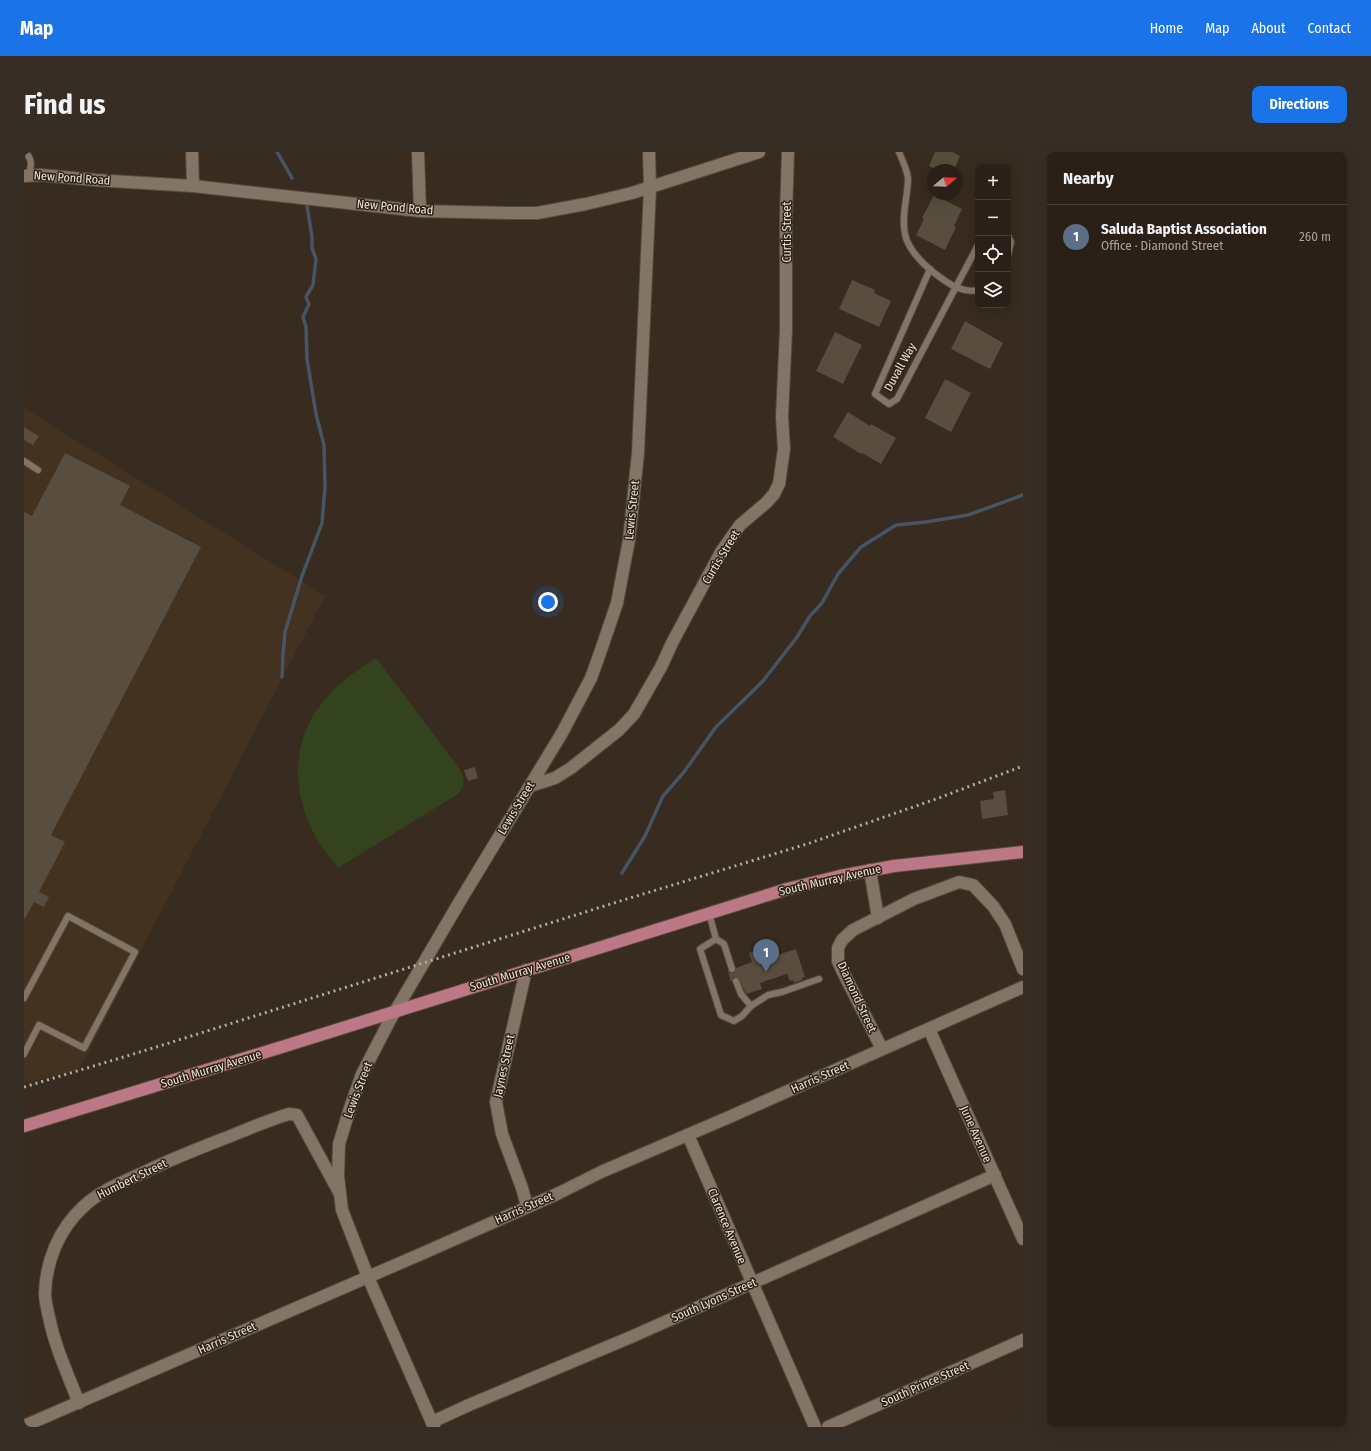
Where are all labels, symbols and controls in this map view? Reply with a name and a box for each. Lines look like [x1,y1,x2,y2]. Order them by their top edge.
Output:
text: Map [20,17,53,40]
text: Home [1150,20,1183,37]
text: Map [1205,20,1229,37]
text: About [1251,20,1286,37]
text: Contact [1308,20,1351,37]
button: Directions [1252,86,1347,123]
text: Find us [24,88,106,121]
north arrow [927,164,963,200]
map controls [975,164,1011,308]
button: + [975,164,1011,200]
street label: New Pond Road [33,168,111,188]
text: Nearby [1063,168,1114,189]
street label: New Pond Road [356,197,434,217]
button: − [975,200,1011,236]
street label: Curtis Street [780,202,794,262]
text: Saluda Baptist Association [1101,220,1267,238]
text: 1 [1073,229,1079,244]
text: 260 m [1299,229,1331,244]
button: locate [975,236,1011,272]
text: Office · Diamond Street [1101,238,1223,253]
button: layers [975,272,1011,308]
street label: Duvall Way [881,340,919,394]
street label: Lewis Street [622,480,642,540]
street label: Curtis Street [699,527,743,587]
your location [538,592,558,612]
street label: Lewis Street [495,779,537,837]
street label: South Murray Avenue [778,861,882,899]
pin: 1 [753,939,779,972]
street label: South Murray Avenue [468,950,572,994]
street label: Diamond Street [834,959,880,1035]
street label: Jaynes Street [490,1033,518,1099]
street label: South Murray Avenue [159,1047,263,1091]
street label: Harris Street [789,1058,851,1096]
street label: Lewis Street [341,1060,375,1120]
street label: June Avenue [957,1103,995,1165]
street label: Humbert Street [95,1156,169,1202]
street label: Clarence Avenue [705,1186,749,1266]
street label: Harris Street [493,1189,555,1227]
street label: South Lyons Street [669,1275,759,1325]
street label: Harris Street [196,1319,258,1357]
street label: South Prince Street [879,1358,971,1410]

